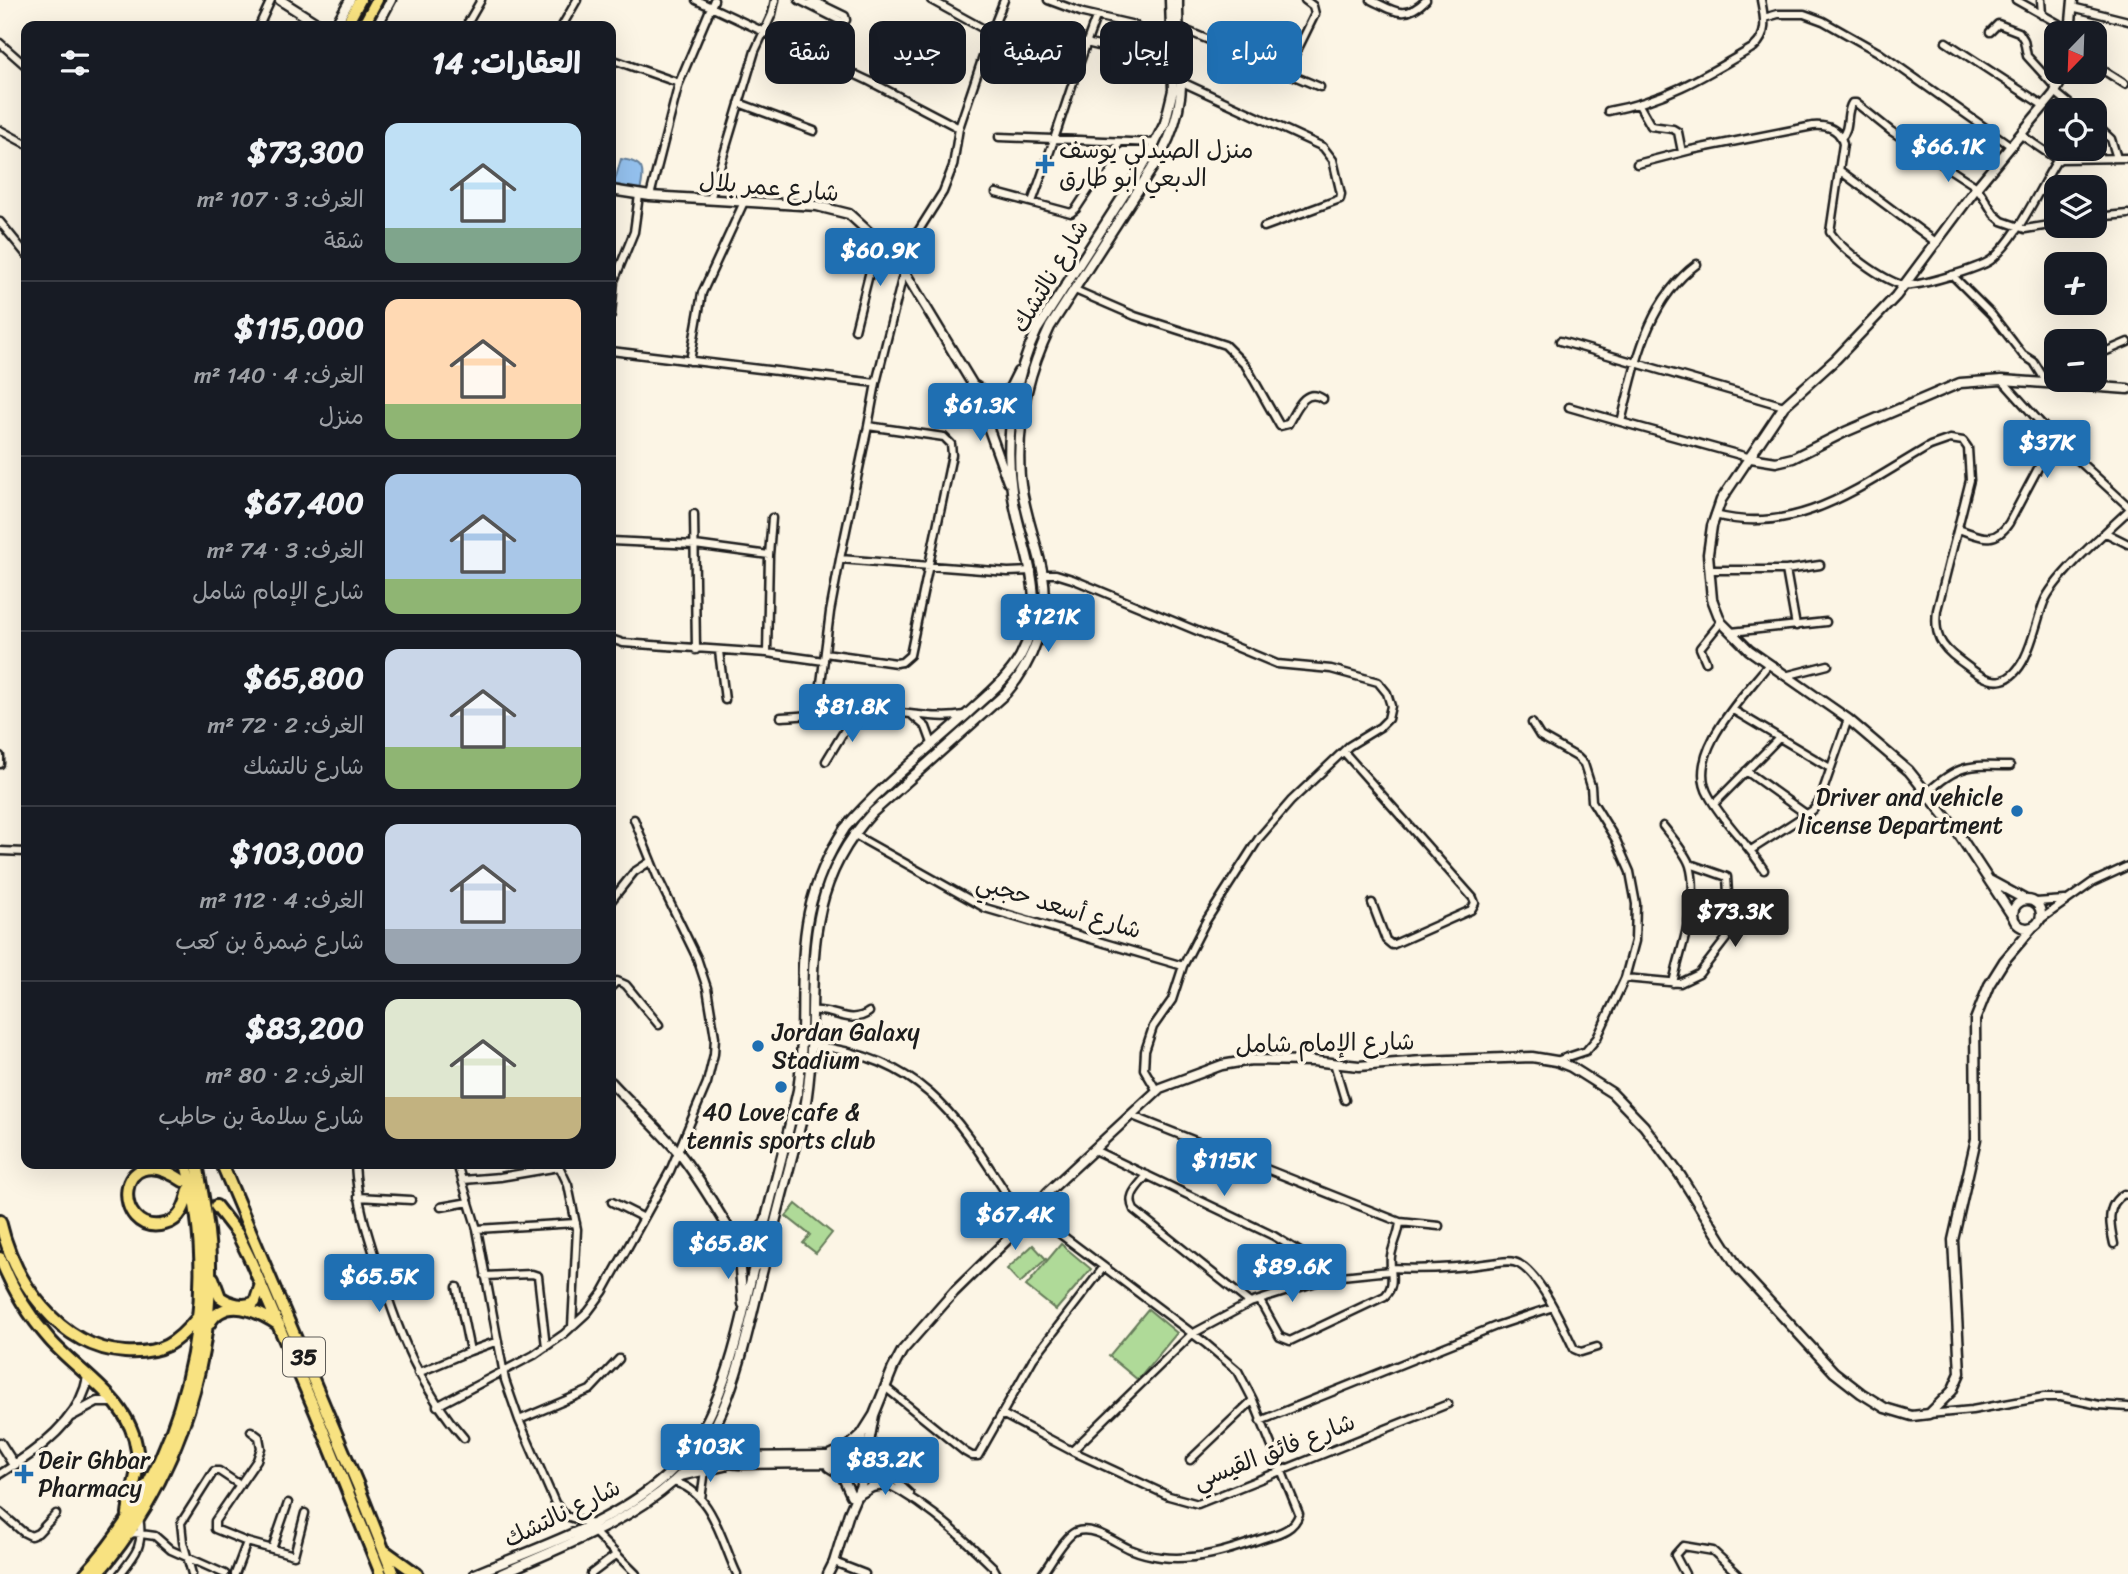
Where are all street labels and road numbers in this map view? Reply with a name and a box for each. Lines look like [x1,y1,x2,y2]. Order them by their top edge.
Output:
street label: شارع عمر بلال [697,160,841,214]
street label: شارع نالتشك [1000,211,1100,341]
street label: شارع أسعد حجبي [971,861,1147,951]
street label: شارع الإمام شامل [1235,1020,1415,1066]
road number: 35 [283,1338,325,1376]
street label: شارع فائق القيسي [1187,1401,1361,1501]
street label: شارع نالتشك [496,1466,628,1560]

